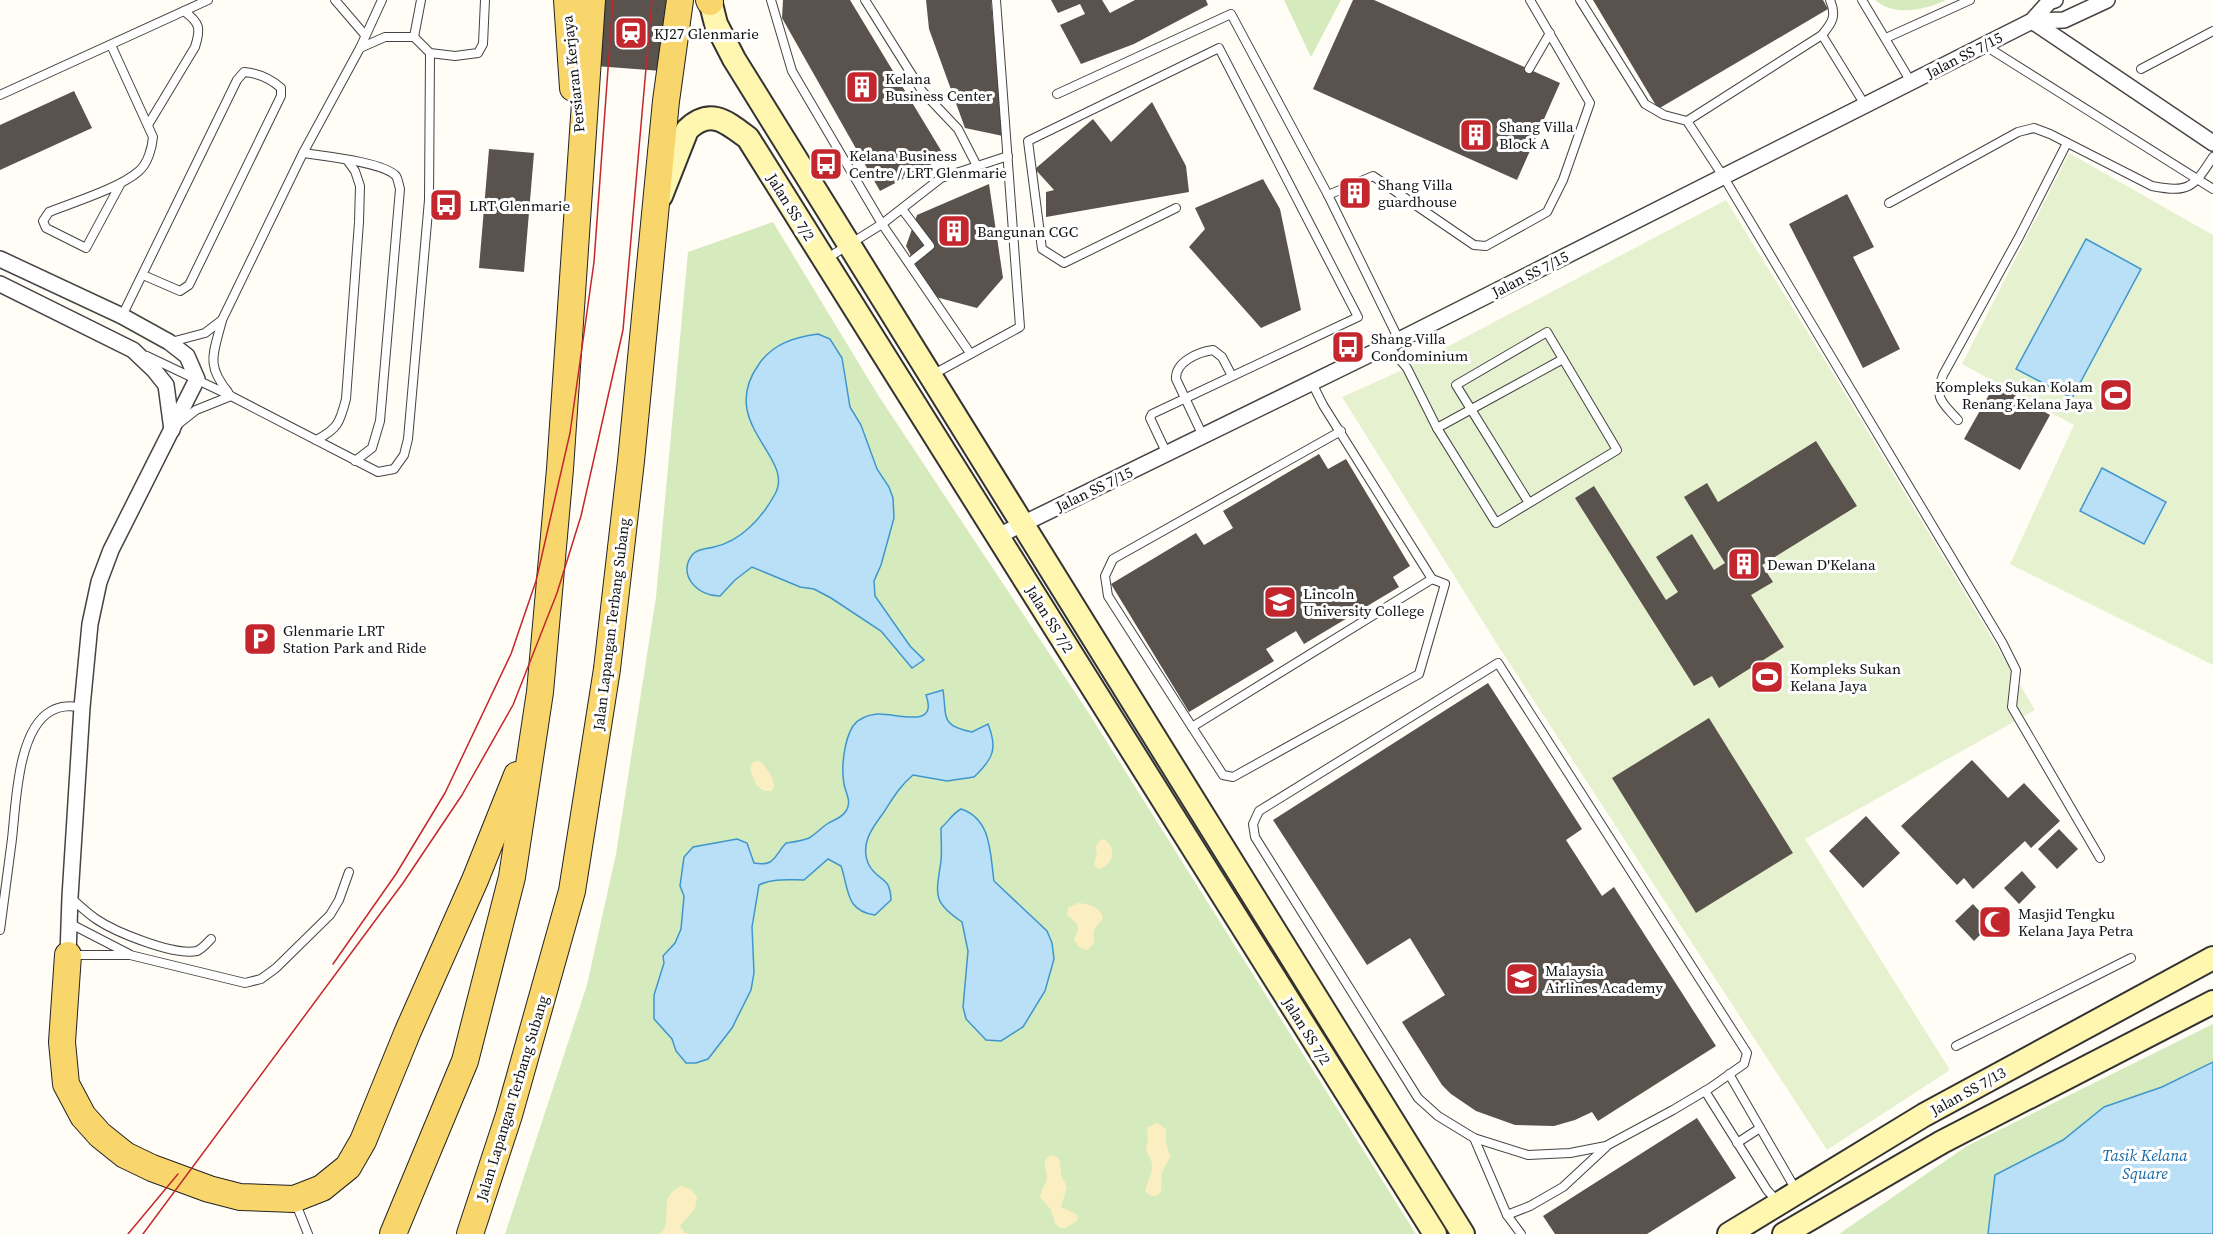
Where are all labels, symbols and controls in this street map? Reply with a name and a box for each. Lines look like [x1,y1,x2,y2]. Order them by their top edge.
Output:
street label: Persiaran Kerjaya [556,14,590,134]
station icon: KJ27 Glenmarie [613,15,649,51]
place label: KJ27 Glenmarie [654,23,759,44]
street label: Jalan SS 7/15 [1921,27,2006,84]
place label: Kelana Business Center [885,68,993,106]
building icon: Kelana Business Center [844,69,880,105]
place label: Shang Villa Block A [1499,116,1574,154]
building icon: Shang Villa Block A [1458,117,1494,153]
place label: Kelana Business Centre / LRT Glenmarie [849,145,1007,183]
bus stop icon: Kelana Business Centre / LRT Glenmarie [808,146,844,182]
street label: Jalan SS 7/2 [761,168,820,245]
place label: Shang Villa guardhouse [1378,174,1457,212]
building icon: Shang Villa guardhouse [1337,175,1373,211]
bus stop icon: LRT Glenmarie [428,187,464,223]
place label: LRT Glenmarie [469,195,571,216]
building icon: Bangunan CGC [936,213,972,249]
place label: Bangunan CGC [977,221,1078,242]
street label: Jalan SS 7/15 [1487,246,1572,303]
place label: Shang Villa Condominium [1371,328,1469,366]
bus stop icon: Shang Villa Condominium [1330,329,1366,365]
place label: Kompleks Sukan Kolam Renang Kelana Jaya [1935,376,2093,414]
sports icon: Kompleks Sukan Kolam Renang Kelana Jaya [2098,377,2134,413]
street label: Jalan SS 7/15 [1051,461,1136,517]
street label: Jalan Lapangan Terbang Subang [587,516,634,733]
building icon: Dewan D'Kelana [1726,546,1762,582]
place label: Dewan D'Kelana [1767,554,1876,575]
street label: Jalan SS 7/2 [1020,580,1079,657]
place label: Lincoln University College [1303,583,1425,621]
school or university icon: Lincoln University College [1262,584,1298,620]
place label: Glenmarie LRT Station Park and Ride [283,620,427,658]
parking icon: Glenmarie LRT Station Park and Ride [242,621,278,657]
place label: Kompleks Sukan Kelana Jaya [1790,658,1901,696]
sports icon: Kompleks Sukan Kelana Jaya [1749,659,1785,695]
place label: Masjid Tengku Kelana Jaya Petra [2018,903,2134,941]
mosque icon: Masjid Tengku Kelana Jaya Petra [1977,904,2013,940]
place label: Malaysia Airlines Academy [1545,960,1663,998]
school or university icon: Malaysia Airlines Academy [1504,961,1540,997]
street label: Jalan Lapangan Terbang Subang [470,992,553,1204]
street label: Jalan SS 7/2 [1277,992,1336,1069]
street label: Jalan SS 7/13 [1926,1062,2010,1121]
water label: Tasik Kelana Square [2102,1144,2188,1184]

